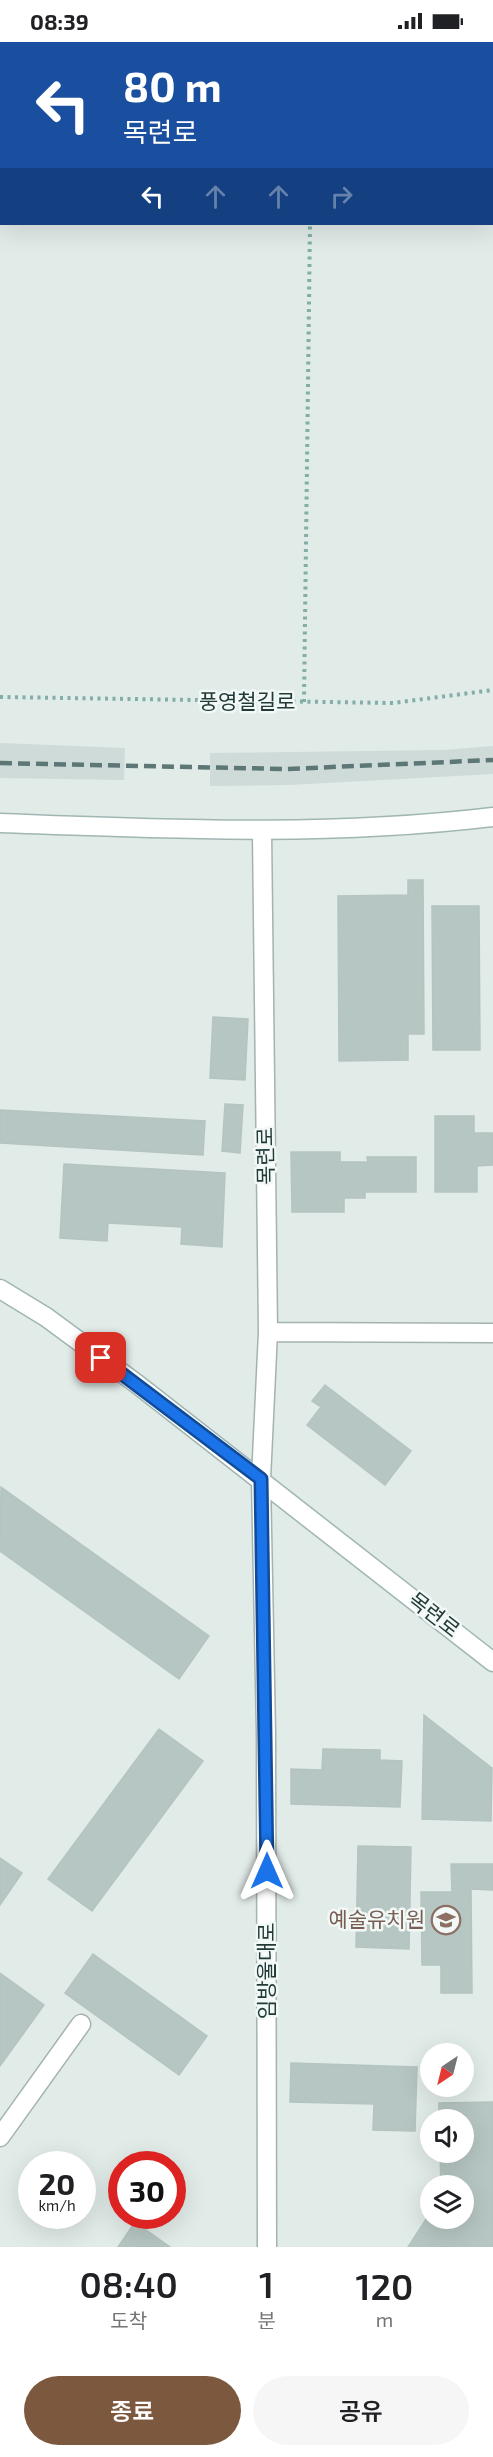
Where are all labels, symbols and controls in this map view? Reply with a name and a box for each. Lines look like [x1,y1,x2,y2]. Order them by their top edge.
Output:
text: 08:39 [30,8,89,34]
text: 80 m [123,60,222,110]
icon: left [24,66,102,144]
text: 목련로 [123,115,198,147]
icon: left [136,180,169,213]
icon: ahead [199,180,232,213]
icon: ahead [262,180,295,213]
icon: right [325,180,358,213]
street label: 풍영철길로 [199,688,295,713]
street label: 목련로 [251,1127,278,1185]
pin [75,1332,126,1383]
icon: arrive [84,1341,117,1374]
street label: 목련로 [404,1586,465,1642]
position arrow [235,1839,299,1903]
school or university icon: 예술유치원 [430,1904,462,1936]
place label: 예술유치원 [328,1906,425,1931]
street label: 임방울대로 [253,1923,278,2019]
north arrow [420,2043,474,2097]
map controls [420,2043,474,2229]
button: sound [420,2109,474,2163]
speed limit sign: 30 [108,2151,186,2229]
text: 20 [39,2165,75,2201]
button: layers [420,2175,474,2229]
text: km/h [38,2196,76,2214]
text: 08:40 [80,2262,178,2305]
text: 1 [259,2262,274,2305]
text: 120 [355,2264,413,2307]
text: m [376,2307,393,2331]
text: 도착 [110,2308,147,2332]
text: 분 [257,2308,276,2332]
button: 종료 [24,2376,241,2445]
button: 공유 [253,2376,469,2445]

